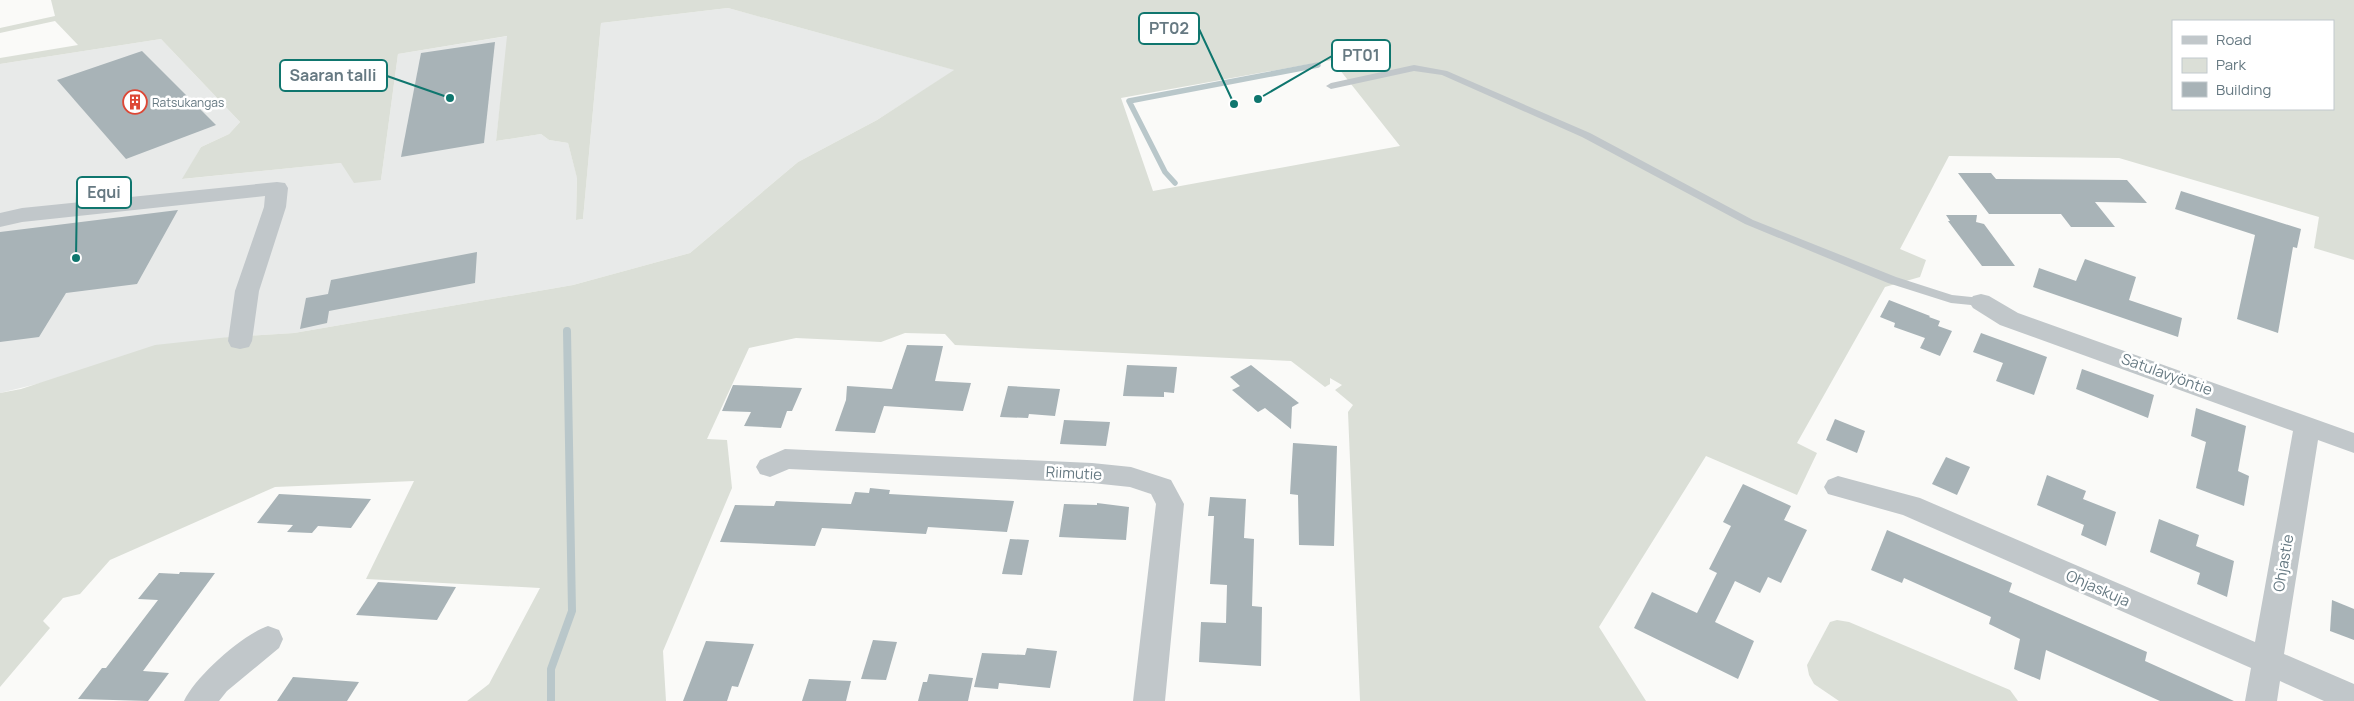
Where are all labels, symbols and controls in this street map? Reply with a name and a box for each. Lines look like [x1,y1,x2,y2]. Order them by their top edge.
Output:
callout: PT02 [1139,13,1199,44]
text: PT02 [1149,17,1189,39]
legend [2172,20,2334,110]
text: Road [2216,29,2252,50]
callout: PT01 [1332,40,1390,71]
text: PT01 [1342,44,1380,66]
text: Park [2216,54,2246,75]
callout: Saaran talli [280,60,387,91]
text: Saaran talli [289,64,377,86]
text: Building [2216,79,2271,100]
building icon: Ratsukangas [122,89,148,115]
place label: Ratsukangas [152,94,224,111]
callout: Equi [77,177,131,208]
text: Equi [87,181,121,203]
street label: Satulavyöntie [2119,348,2216,400]
street label: Riimutie [1045,461,1103,485]
street label: Ohjastie [2268,532,2298,593]
street label: Ohjaskuja [2063,565,2133,611]

